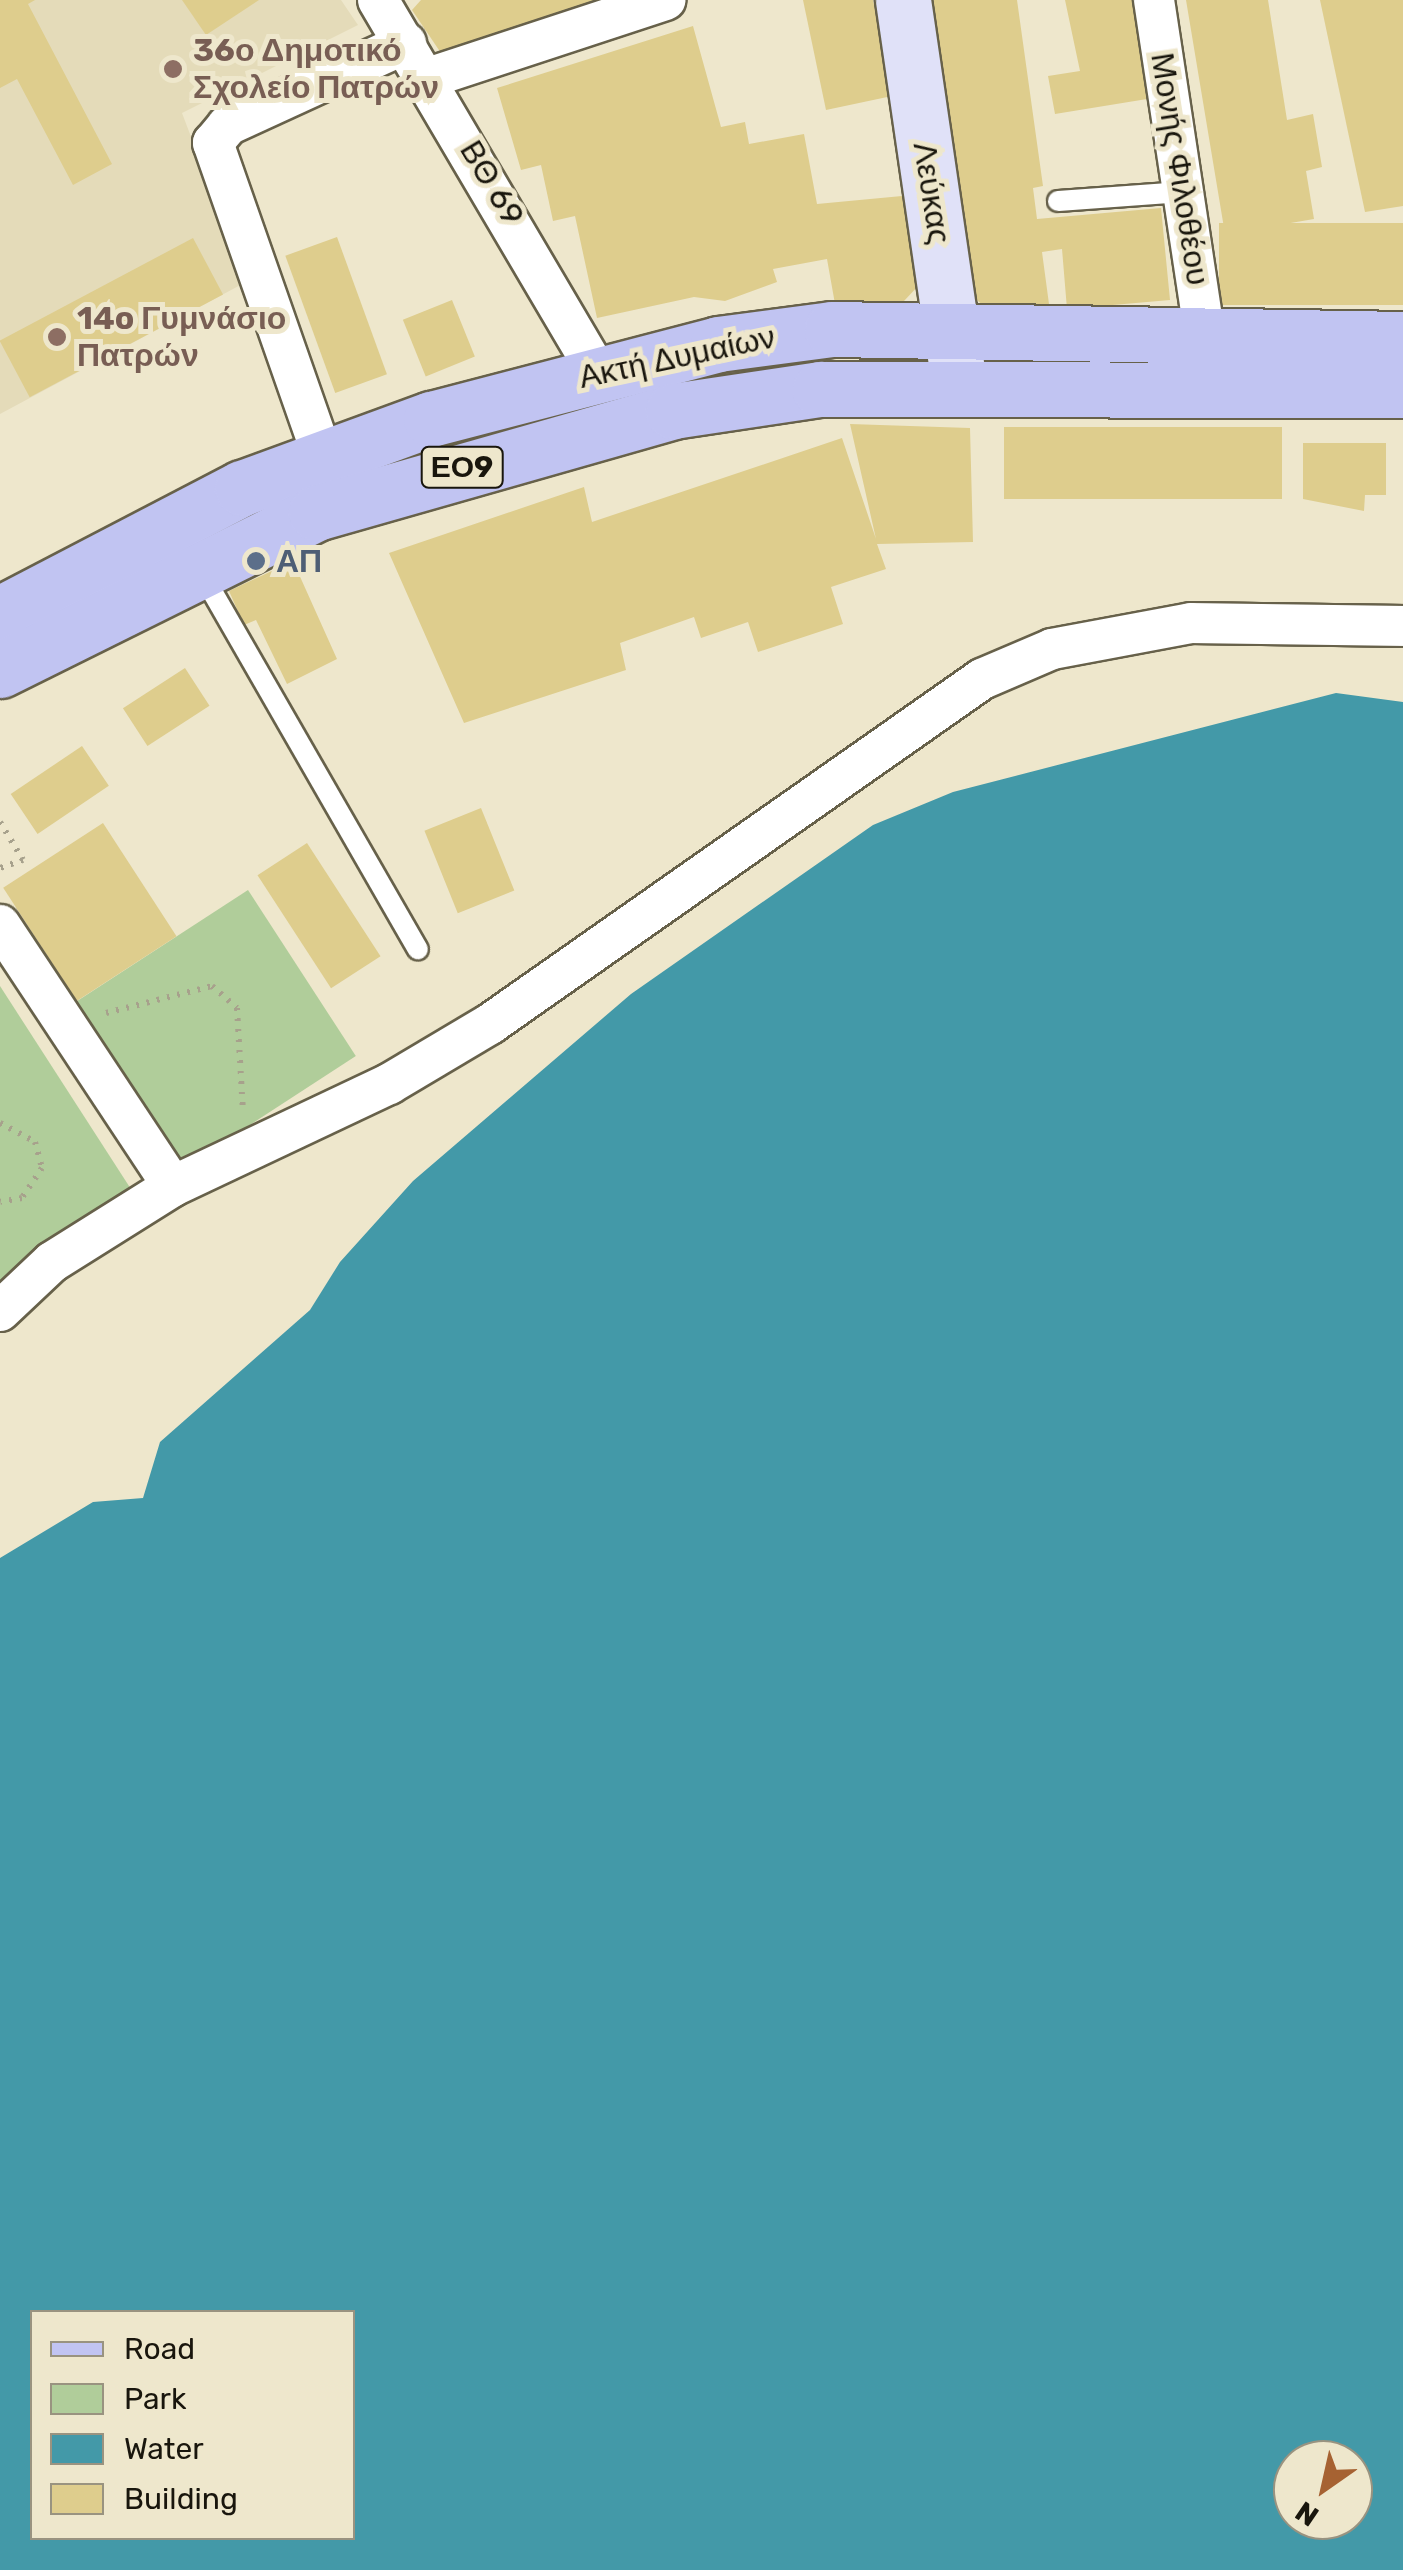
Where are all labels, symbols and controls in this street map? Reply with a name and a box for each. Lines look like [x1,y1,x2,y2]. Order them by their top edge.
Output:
place label: 36ο Δημοτικό Σχολείο Πατρών [193,32,439,107]
street label: Μονής Φιλοθέου [1143,50,1217,288]
marker: 36ο Δημοτικό Σχολείο Πατρών [162,58,184,80]
street label: ΒΘ 69 [452,134,532,232]
street label: Λεύκας [905,139,959,247]
place label: 14o Γυμνάσιο Πατρών [77,300,286,375]
street label: Ακτή Δυμαίων [575,317,779,397]
marker: 14o Γυμνάσιο Πατρών [46,326,68,348]
road number: ΕΟ9 [420,442,504,492]
place label: ΑΠ [276,542,322,580]
marker: ΑΠ [245,550,267,572]
legend [30,2310,355,2540]
text: Road [124,2331,195,2367]
text: Park [124,2381,186,2417]
text: Water [124,2431,204,2467]
north arrow [1273,2440,1373,2540]
text: Building [124,2481,238,2517]
text: N [1289,2494,1325,2533]

